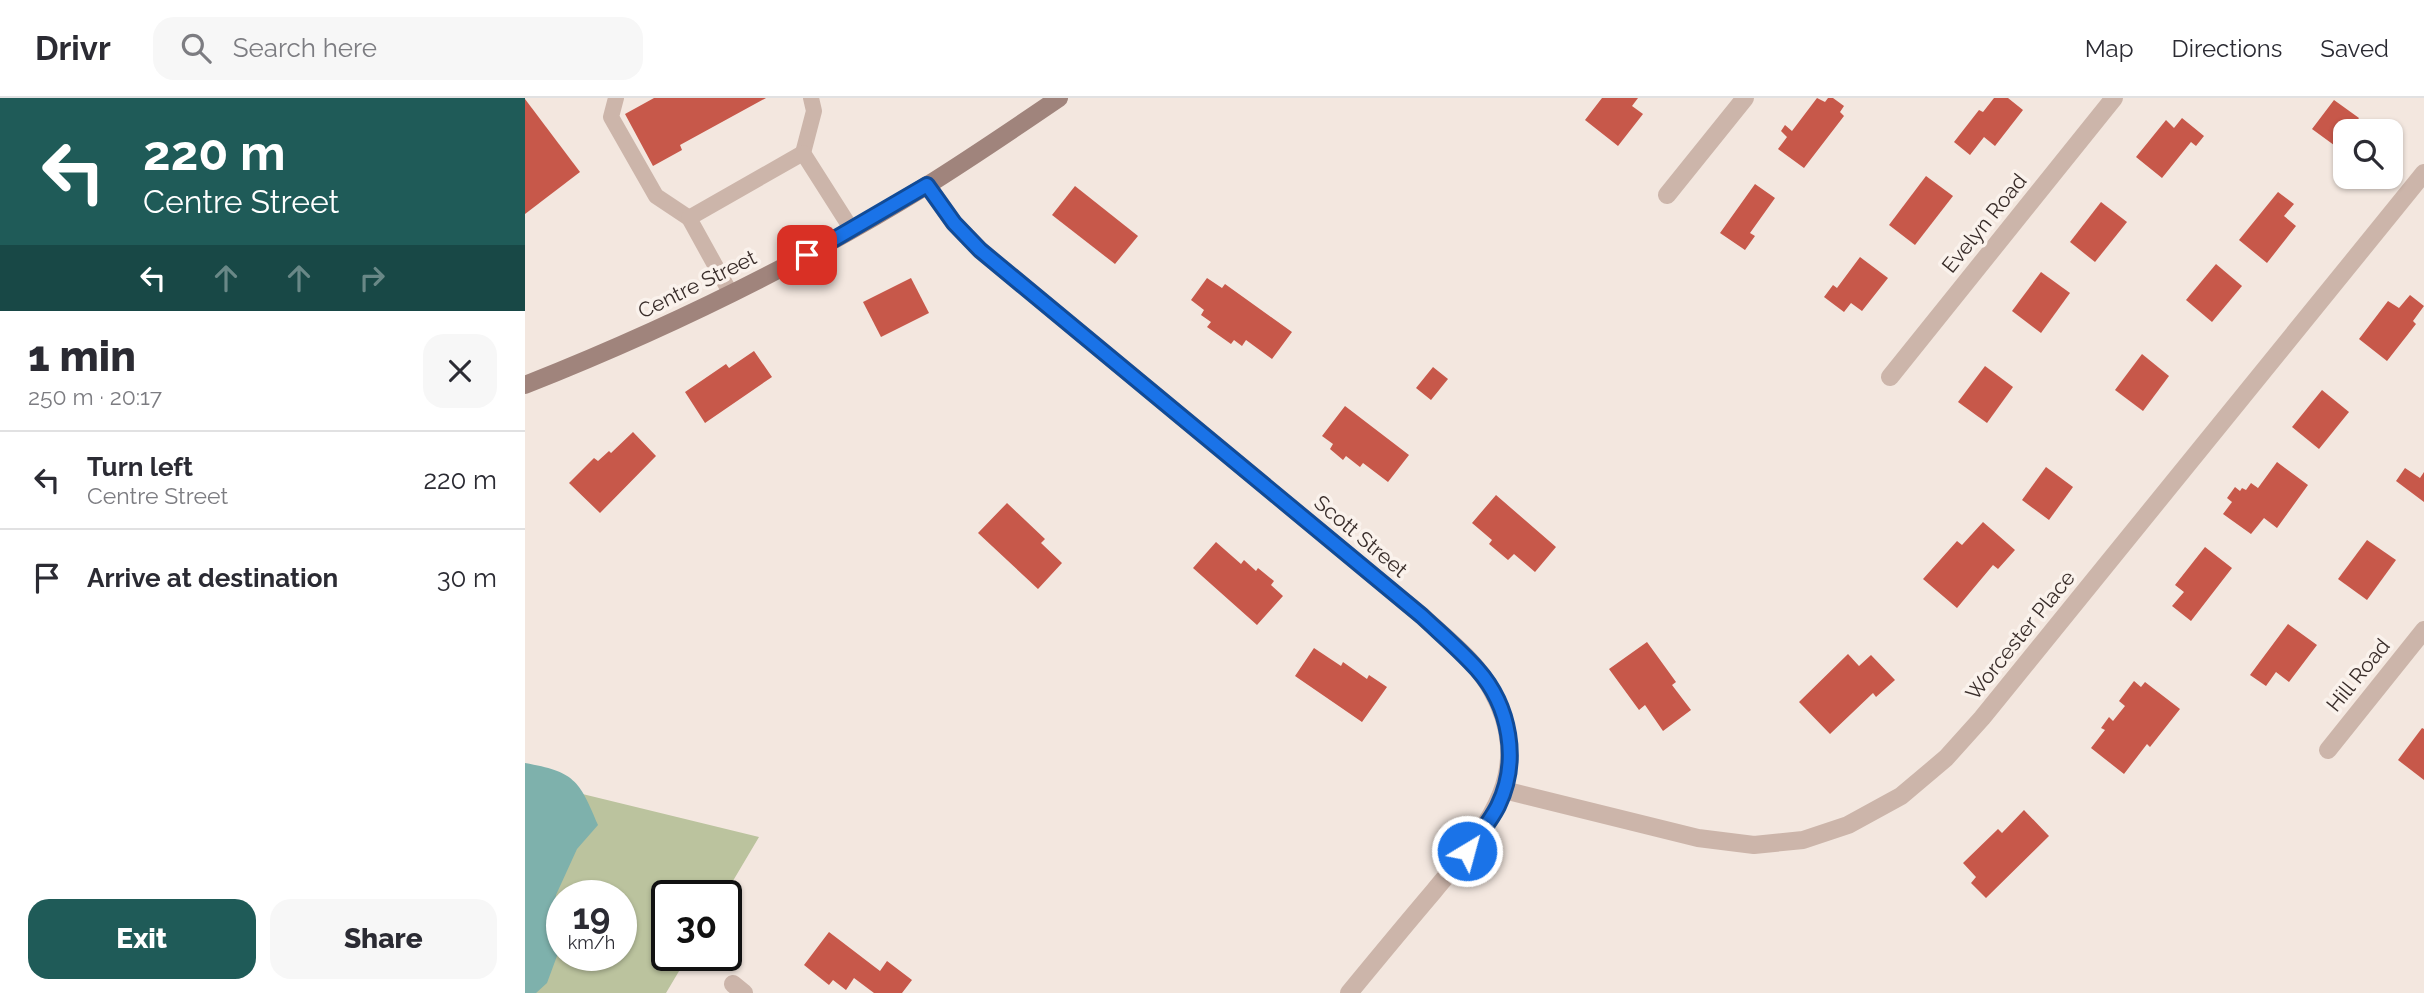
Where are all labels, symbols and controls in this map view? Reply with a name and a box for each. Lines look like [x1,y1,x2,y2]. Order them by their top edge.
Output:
search box [153,17,643,80]
text: Drivr [35,29,111,68]
icon: search [177,29,215,67]
text: Search here [233,33,377,63]
text: Map [2085,34,2134,63]
text: Directions [2172,34,2282,63]
text: Saved [2320,34,2389,63]
map controls [2333,119,2403,189]
button: search [2333,119,2403,189]
text: 220 m [143,124,286,181]
icon: left [28,126,119,217]
street label: Evelyn Road [1936,168,2032,278]
text: Centre Street [143,183,339,220]
pin [777,225,837,285]
icon: arrive [788,236,826,274]
street label: Centre Street [634,245,760,323]
icon: left [134,259,172,297]
icon: ahead [207,259,245,297]
icon: ahead [280,259,318,297]
icon: right [353,259,391,297]
text: 1 min [28,332,136,381]
button: close [423,334,497,408]
text: 250 m · 20:17 [28,383,162,410]
text: Turn left [87,452,193,482]
icon: left [28,461,66,499]
text: 220 m [423,465,497,495]
text: Centre Street [87,482,228,509]
street label: Scott Street [1309,490,1413,582]
icon: arrive [28,559,66,597]
text: Arrive at destination [87,563,338,593]
text: 30 m [437,563,497,593]
street label: Worcester Place [1960,565,2080,705]
street label: Hill Road [2321,633,2395,717]
position arrow [1430,814,1504,888]
speed limit sign: 30 [651,880,742,971]
text: 19 [573,896,610,937]
button: Exit [28,899,256,979]
button: Share [270,899,497,979]
text: km/h [568,932,615,953]

